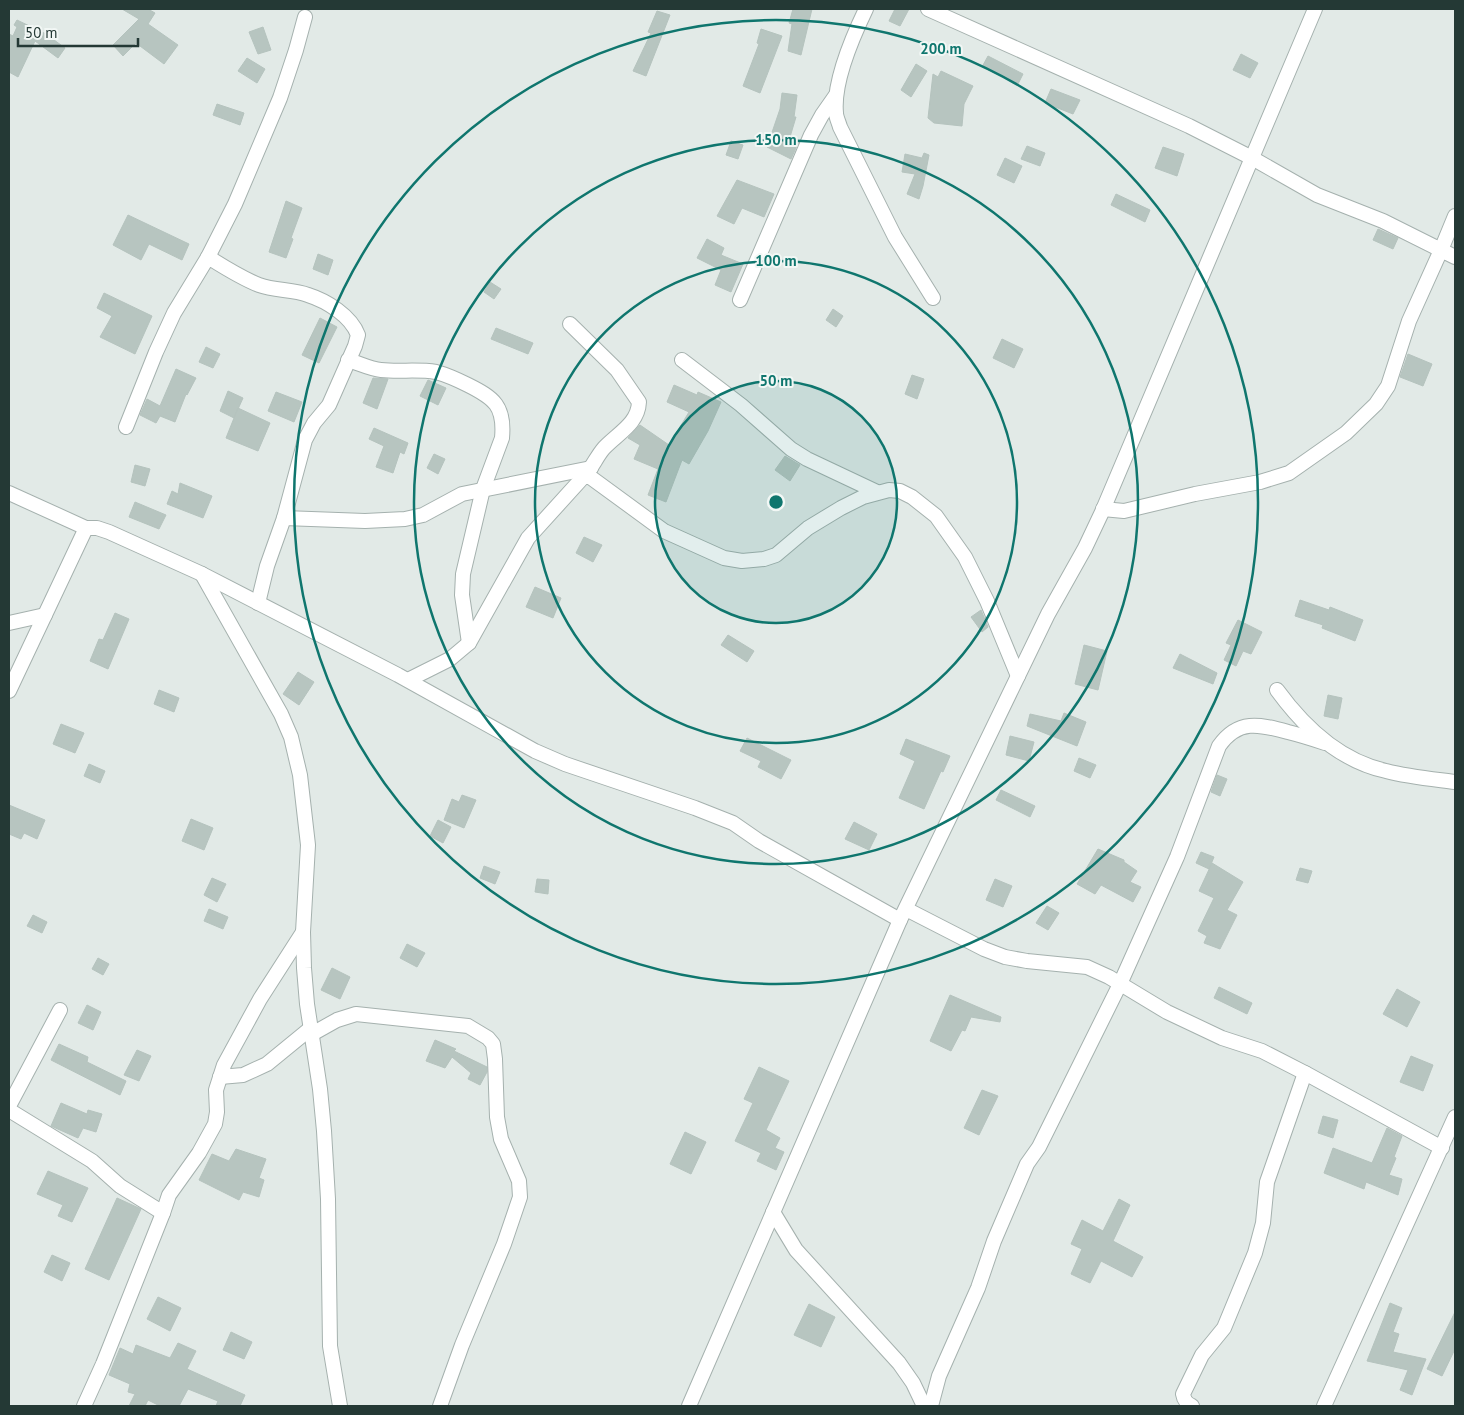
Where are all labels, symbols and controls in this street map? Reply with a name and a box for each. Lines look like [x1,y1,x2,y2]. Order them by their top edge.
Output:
scale bar [18,15,138,47]
text: 50 m [25,23,58,42]
text: 200 m [920,39,962,58]
text: 150 m [755,130,797,149]
text: 100 m [755,251,797,270]
text: 50 m [760,371,792,390]
centre of rings [767,493,785,511]

